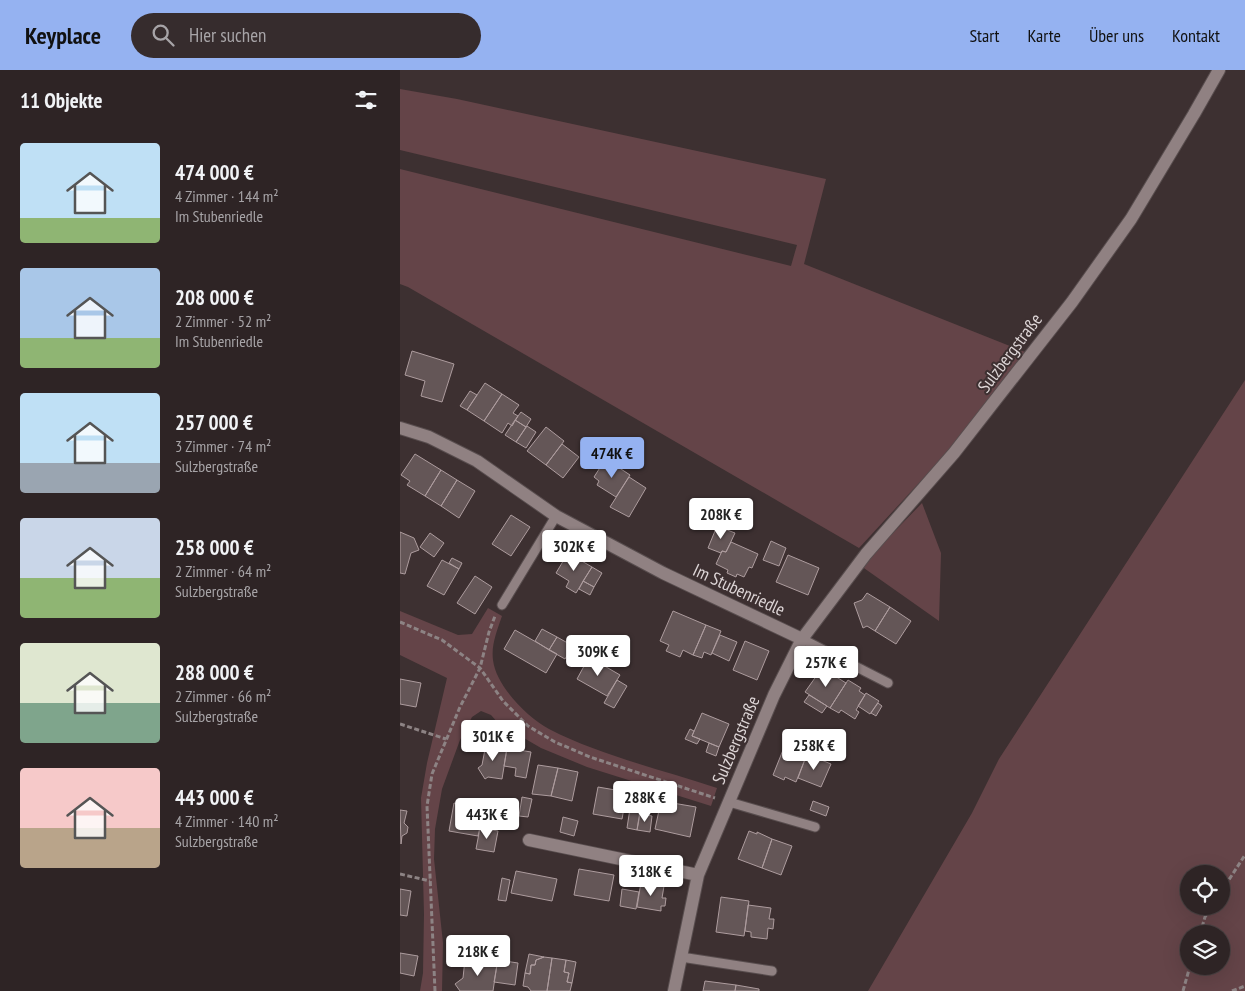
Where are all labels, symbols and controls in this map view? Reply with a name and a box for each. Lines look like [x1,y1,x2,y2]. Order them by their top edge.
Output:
search box [131,13,481,58]
text: Keyplace [25,20,101,51]
icon: search [149,21,177,49]
text: Hier suchen [189,23,266,47]
text: Start [969,24,1000,47]
text: Karte [1028,24,1061,47]
text: Über uns [1089,24,1144,47]
text: Kontakt [1172,24,1220,47]
icon: filters [352,86,380,114]
text: 11 Objekte [20,87,103,114]
text: 474 000 € [175,159,254,186]
icon: home [60,163,120,223]
text: 4 Zimmer · 144 m² [175,186,279,206]
text: Im Stubenriedle [175,206,263,226]
text: 208 000 € [175,284,254,311]
icon: home [60,288,120,348]
street label: Sulzbergstraße [972,308,1047,397]
text: 2 Zimmer · 52 m² [175,311,271,331]
text: Im Stubenriedle [175,331,263,351]
text: 257 000 € [175,409,253,436]
icon: home [60,413,120,473]
text: 3 Zimmer · 74 m² [175,436,271,456]
pin: 474K € [571,436,653,479]
text: 474K € [591,443,633,463]
text: Sulzbergstraße [175,456,258,476]
pin: 208K € [680,498,762,540]
text: 208K € [700,504,742,524]
pin: 302K € [533,530,615,572]
text: 258 000 € [175,534,254,561]
text: 302K € [553,536,595,556]
icon: home [60,538,120,598]
street label: Im Stubenriedle [689,558,789,621]
text: 2 Zimmer · 64 m² [175,561,271,581]
text: Sulzbergstraße [175,581,258,601]
pin: 309K € [557,634,639,677]
text: 309K € [577,641,619,661]
pin: 257K € [785,646,867,688]
text: 257K € [805,652,847,672]
text: 288 000 € [175,659,254,686]
icon: home [60,663,120,723]
text: 2 Zimmer · 66 m² [175,686,271,706]
street label: Sulzbergstraße [707,692,764,787]
text: Sulzbergstraße [175,706,258,726]
pin: 301K € [452,720,534,762]
text: 301K € [472,726,514,746]
pin: 258K € [773,728,855,771]
text: 258K € [793,735,835,755]
pin: 288K € [604,780,686,823]
text: 443 000 € [175,784,254,811]
text: 288K € [624,787,666,807]
icon: home [60,788,120,848]
pin: 443K € [446,798,528,840]
text: 443K € [466,804,508,824]
text: 4 Zimmer · 140 m² [175,811,279,831]
text: Sulzbergstraße [175,831,258,851]
pin: 318K € [610,854,692,897]
text: 318K € [630,861,672,881]
map controls [1180,865,1230,975]
button: locate [1180,865,1230,915]
button: layers [1180,925,1230,975]
pin: 218K € [437,934,519,977]
text: 218K € [457,941,499,961]

